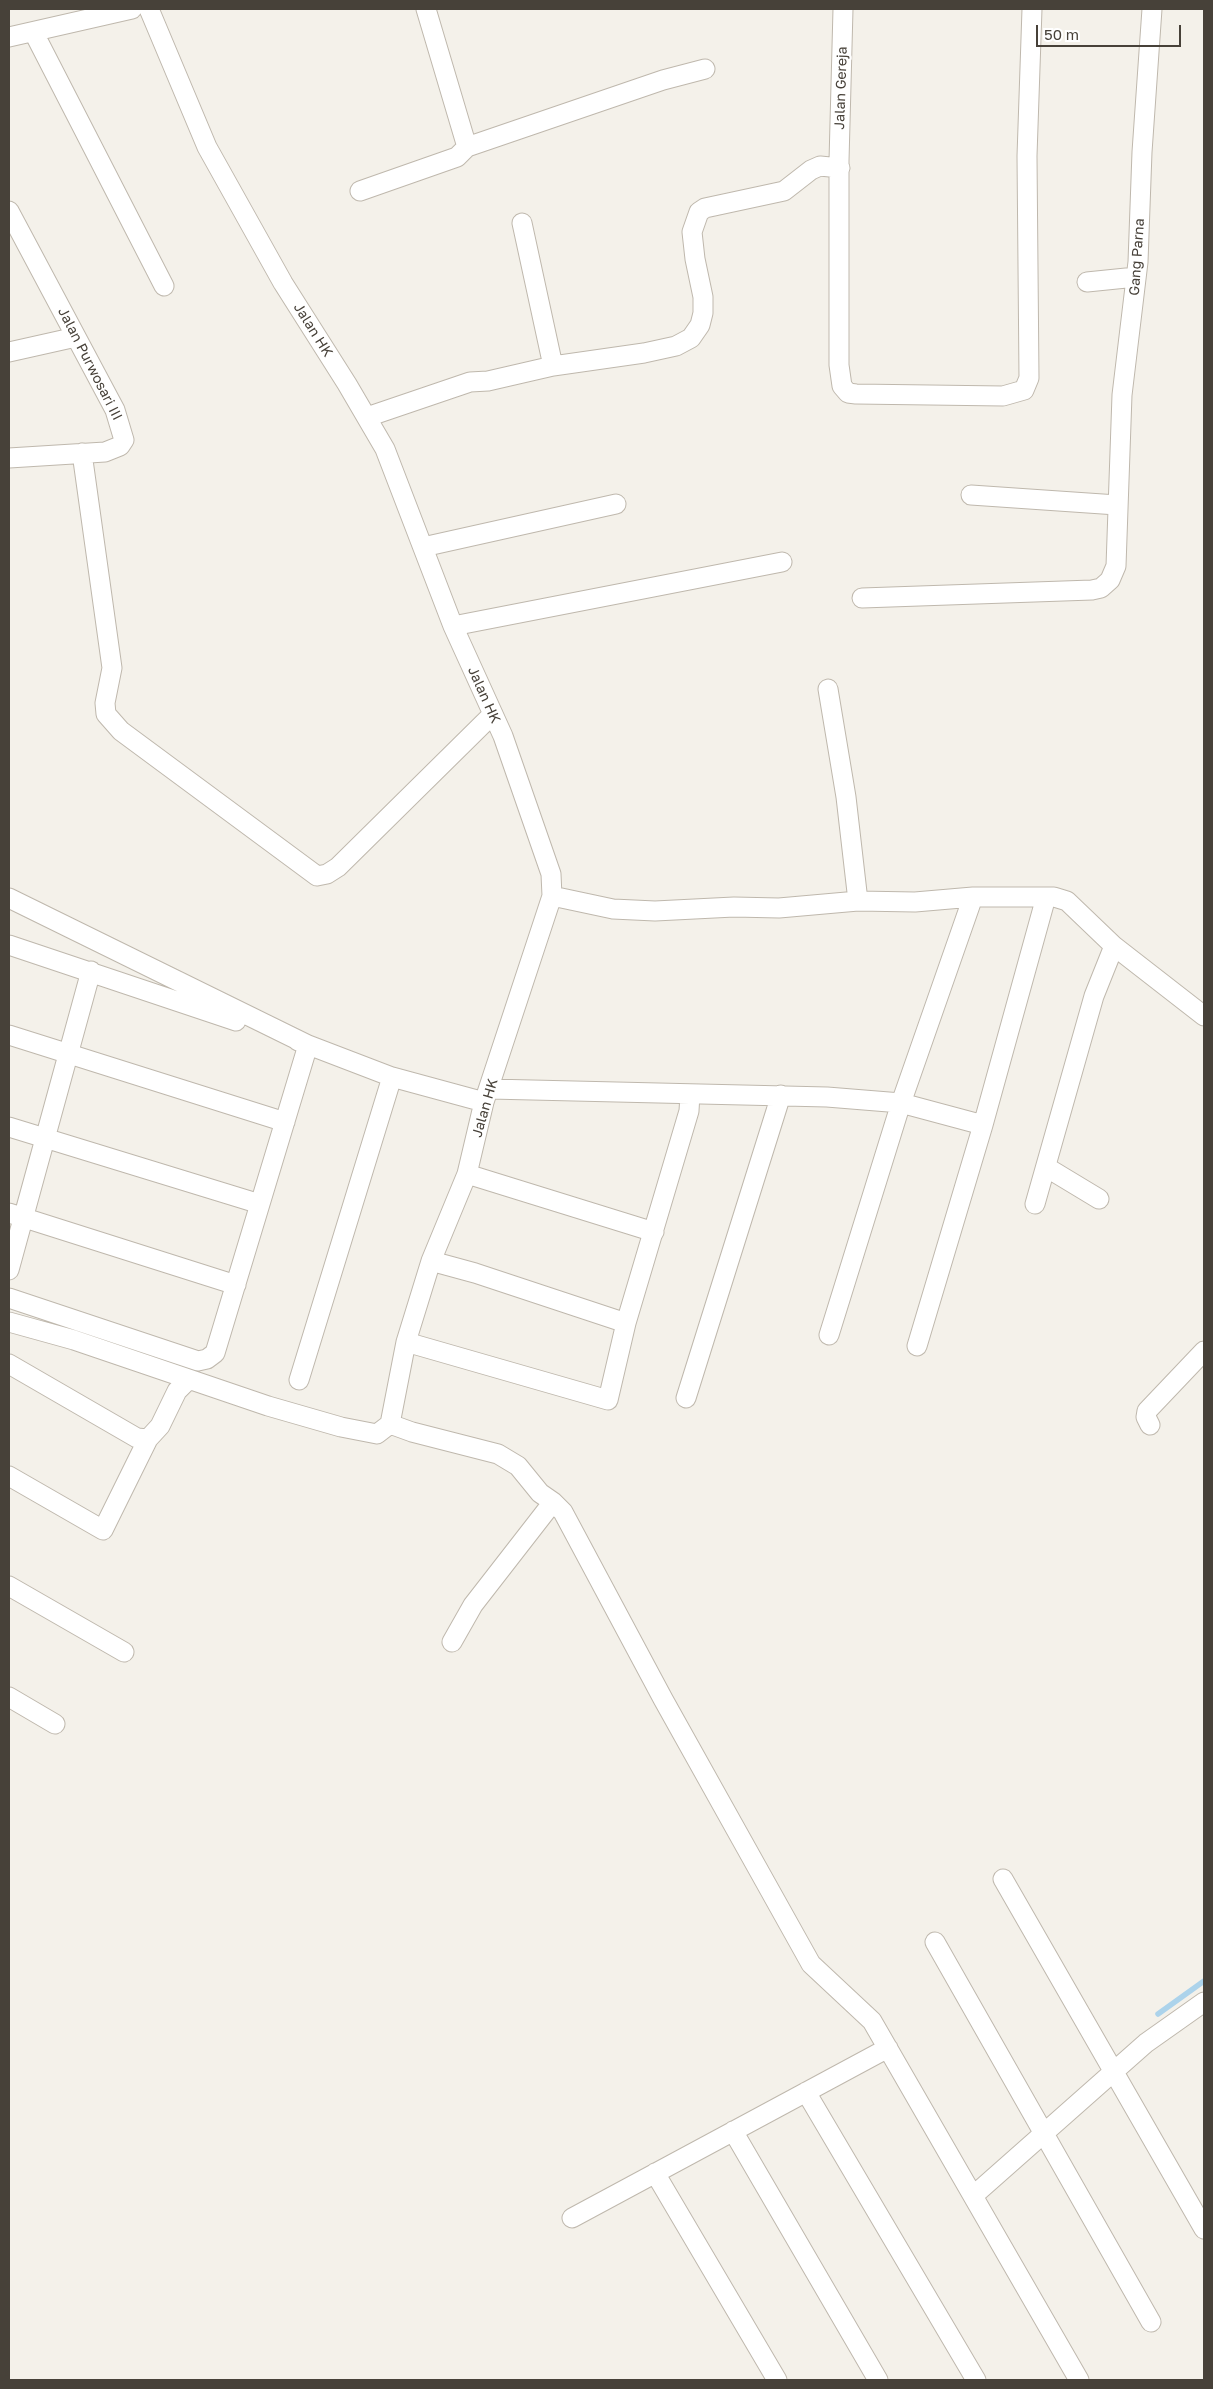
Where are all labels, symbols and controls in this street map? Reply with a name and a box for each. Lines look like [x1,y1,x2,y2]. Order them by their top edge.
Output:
scale bar [1038,15,1183,47]
text: 50 m [1044,25,1079,43]
street label: Jalan Gereja [831,46,851,130]
street label: Gang Parna [1126,218,1148,296]
street label: Jalan HK [290,300,336,360]
street label: Jalan Purwosari III [54,305,126,423]
street label: Jalan HK [464,664,504,726]
street label: Jalan HK [469,1077,501,1139]

